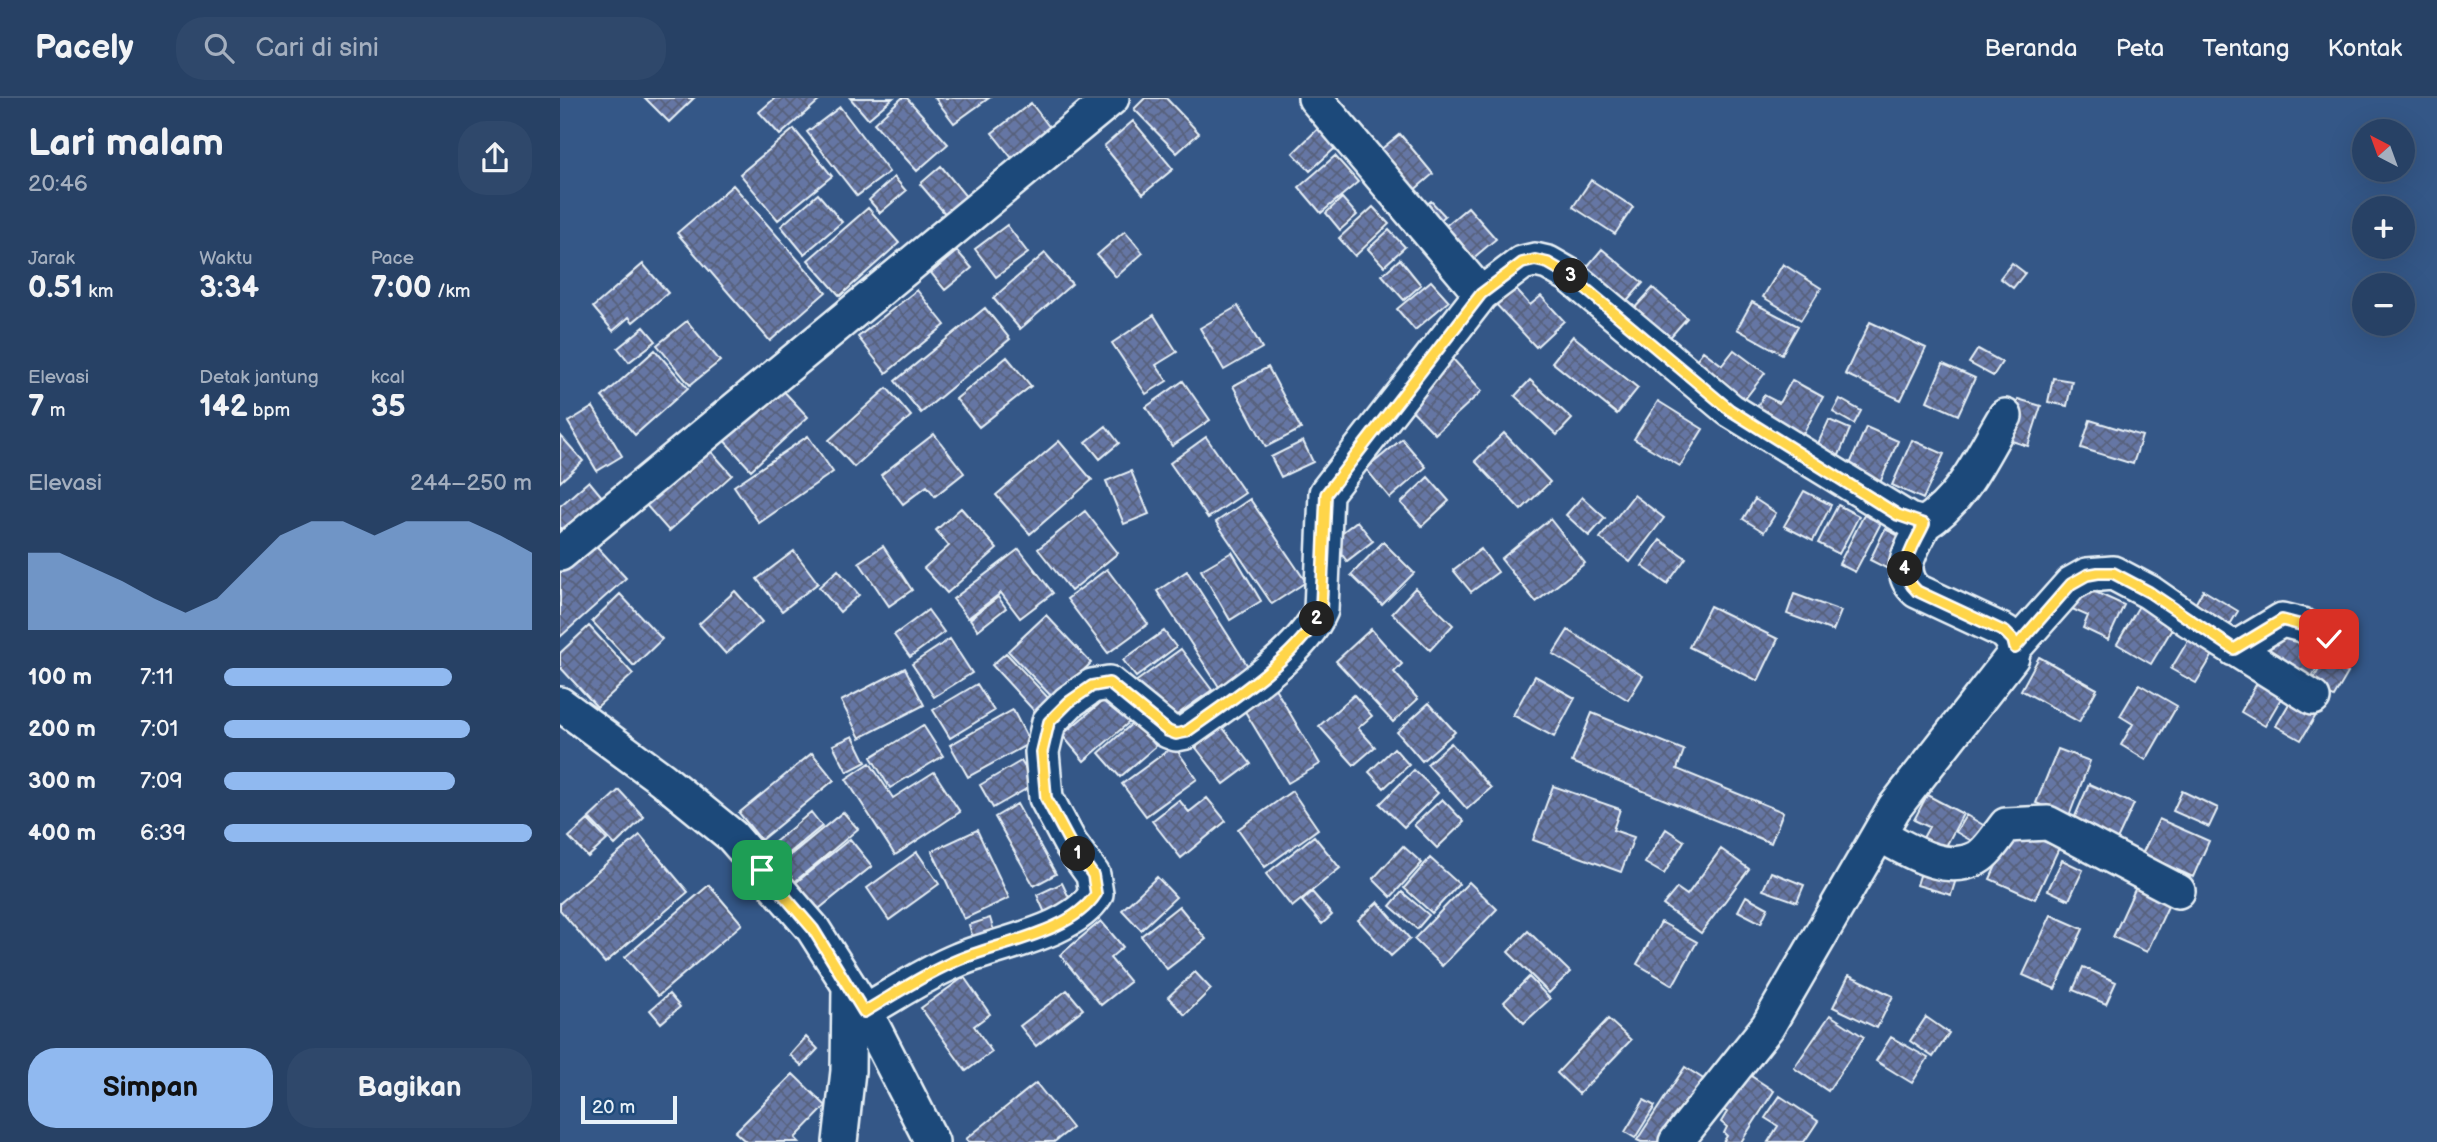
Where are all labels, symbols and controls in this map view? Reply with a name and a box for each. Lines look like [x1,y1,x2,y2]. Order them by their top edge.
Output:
search box [176,17,666,80]
text: Pacely [35,28,134,68]
icon: search [200,29,238,67]
text: Cari di sini [256,33,379,64]
text: Beranda [1984,34,2078,63]
text: Peta [2116,34,2164,63]
text: Tentang [2202,34,2290,63]
text: Kontak [2328,34,2402,63]
north arrow [2352,119,2415,182]
map controls [2352,119,2415,336]
text: Lari malam [28,121,224,166]
button: share [458,121,532,195]
text: 20:46 [28,170,88,198]
button: + [2352,196,2415,259]
text: Jarak [28,247,75,270]
text: Waktu [199,247,253,270]
text: Pace [371,247,414,270]
pin: 3 [1553,258,1588,294]
text: 3 [1565,264,1576,287]
text: 0.51 [28,270,83,306]
text: 3:34 [199,270,259,306]
text: 7:00 [371,270,432,306]
button: − [2352,273,2415,336]
text: km [83,280,113,303]
text: /km [432,280,471,303]
text: Elevasi [28,366,89,389]
text: Detak jantung [199,366,319,389]
text: kcal [371,366,405,389]
text: 7 [28,389,45,425]
text: 142 [199,389,248,425]
text: 35 [371,389,406,425]
text: m [45,399,65,422]
text: bpm [248,399,290,422]
text: Elevasi [28,469,102,497]
text: 244–250 m [410,469,532,497]
pin: 4 [1888,552,1922,587]
text: 4 [1899,557,1910,580]
pin: 2 [1300,602,1334,636]
text: 2 [1311,607,1322,630]
pin [2299,609,2359,669]
icon: check [2310,620,2348,658]
text: 100 m [28,663,92,691]
text: 7:11 [140,663,174,691]
text: 200 m [28,715,96,743]
text: 7:01 [140,715,178,743]
text: 300 m [28,767,96,795]
text: 7:09 [140,767,183,795]
text: 400 m [28,819,96,847]
text: 6:39 [140,819,186,847]
pin: 1 [1060,836,1096,872]
pin [732,840,792,900]
text: 1 [1074,842,1082,865]
icon: arrive [743,851,781,889]
button: Simpan [28,1048,273,1128]
button: Bagikan [287,1048,532,1128]
scale bar [581,1093,677,1125]
text: 20 m [592,1096,635,1119]

